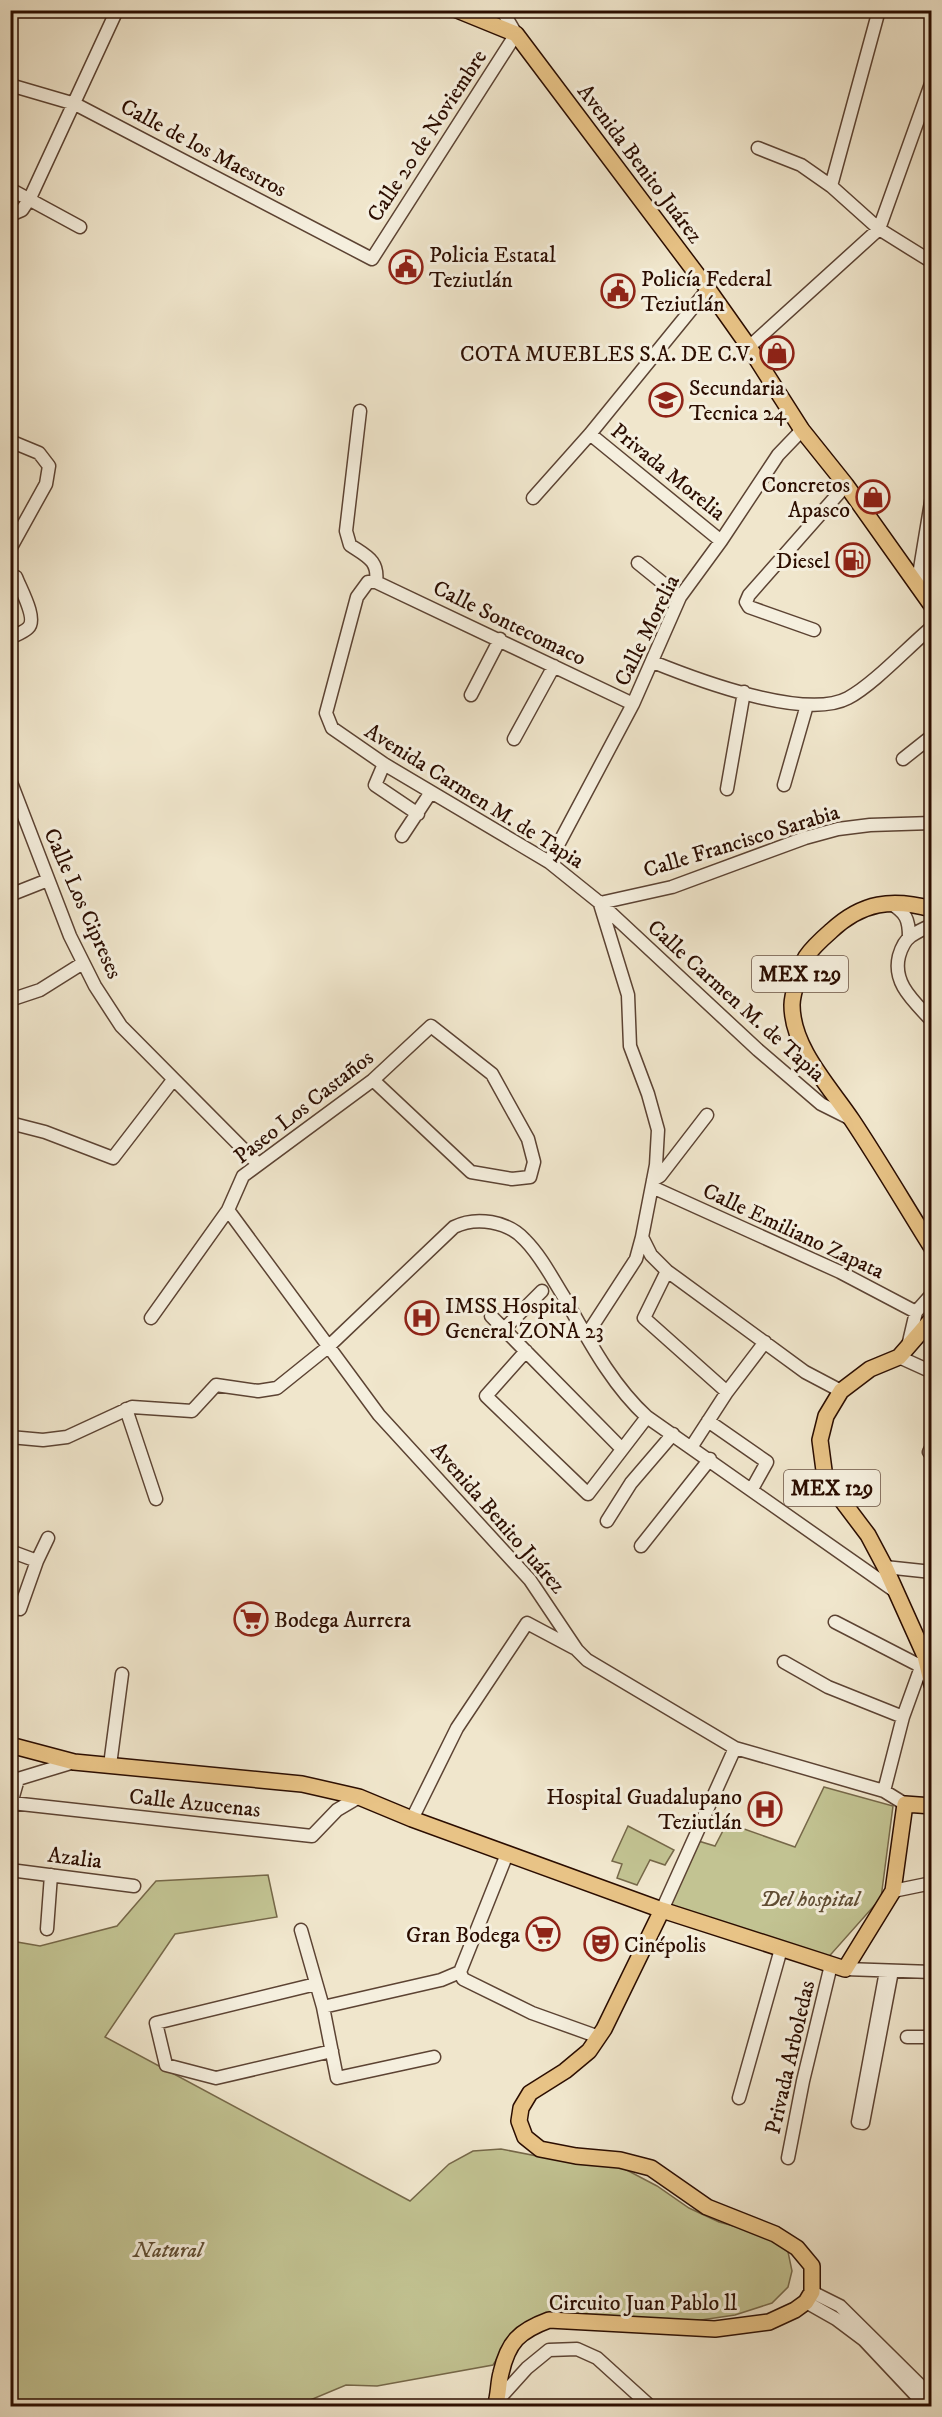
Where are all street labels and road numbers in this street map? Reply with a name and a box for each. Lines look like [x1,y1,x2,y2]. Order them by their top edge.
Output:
street label: Calle 20 de Noviembre [362,45,493,227]
street label: Avenida Benito Juárez [571,79,709,249]
street label: Calle de los Maestros [116,93,291,203]
street label: Privada Morelia [605,418,731,527]
street label: Calle Morelia [609,570,686,691]
street label: Calle Sontecomaco [428,575,590,672]
street label: Avenida Carmen M. de Tapia [360,718,589,875]
street label: Calle Francisco Sarabia [640,799,843,884]
street label: Calle Los Cipreses [37,824,128,983]
street label: Calle Carmen M. de Tapia [642,914,831,1088]
road number: MEX 129 [752,956,848,992]
street label: Paseo Los Castaños [229,1044,379,1170]
street label: Calle Emiliano Zapata [698,1177,889,1286]
street label: Avenida Benito Juárez [425,1437,571,1600]
road number: MEX 129 [784,1470,880,1506]
street label: Calle Azucenas [128,1783,262,1824]
street label: Azalia [46,1842,104,1875]
street label: Privada Arboledas [760,1978,821,2137]
street label: Circuito Juan Pablo ll [549,2290,738,2317]

